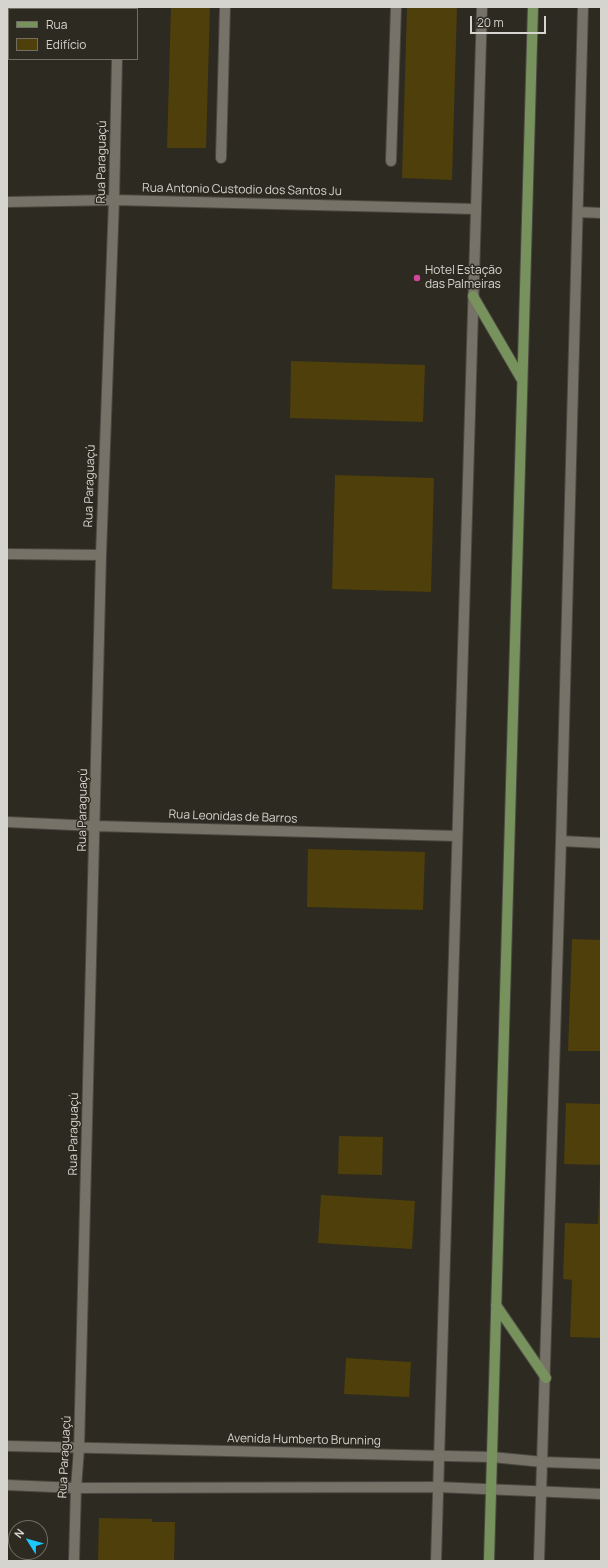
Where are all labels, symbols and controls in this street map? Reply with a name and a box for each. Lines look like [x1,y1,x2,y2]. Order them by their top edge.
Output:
legend [8,8,138,60]
scale bar [472,8,548,34]
text: 20 m [477,14,504,31]
text: Rua [46,16,67,33]
text: Edifício [46,36,86,53]
street label: Rua Paraguaçú [94,120,110,204]
street label: Rua Antonio Custodio dos Santos Ju [142,181,342,199]
place label: Hotel Estação das Palmeiras [425,264,502,292]
marker: Hotel Estação das Palmeiras [412,273,422,283]
street label: Rua Paraguaçú [81,444,99,528]
street label: Rua Paraguaçú [75,768,91,852]
street label: Rua Leonidas de Barros [168,808,298,826]
street label: Rua Paraguaçú [66,1092,82,1176]
street label: Rua Paraguaçú [56,1415,74,1499]
street label: Avenida Humberto Brunning [227,1431,381,1449]
north arrow [8,1520,48,1560]
text: N [10,1525,27,1541]

